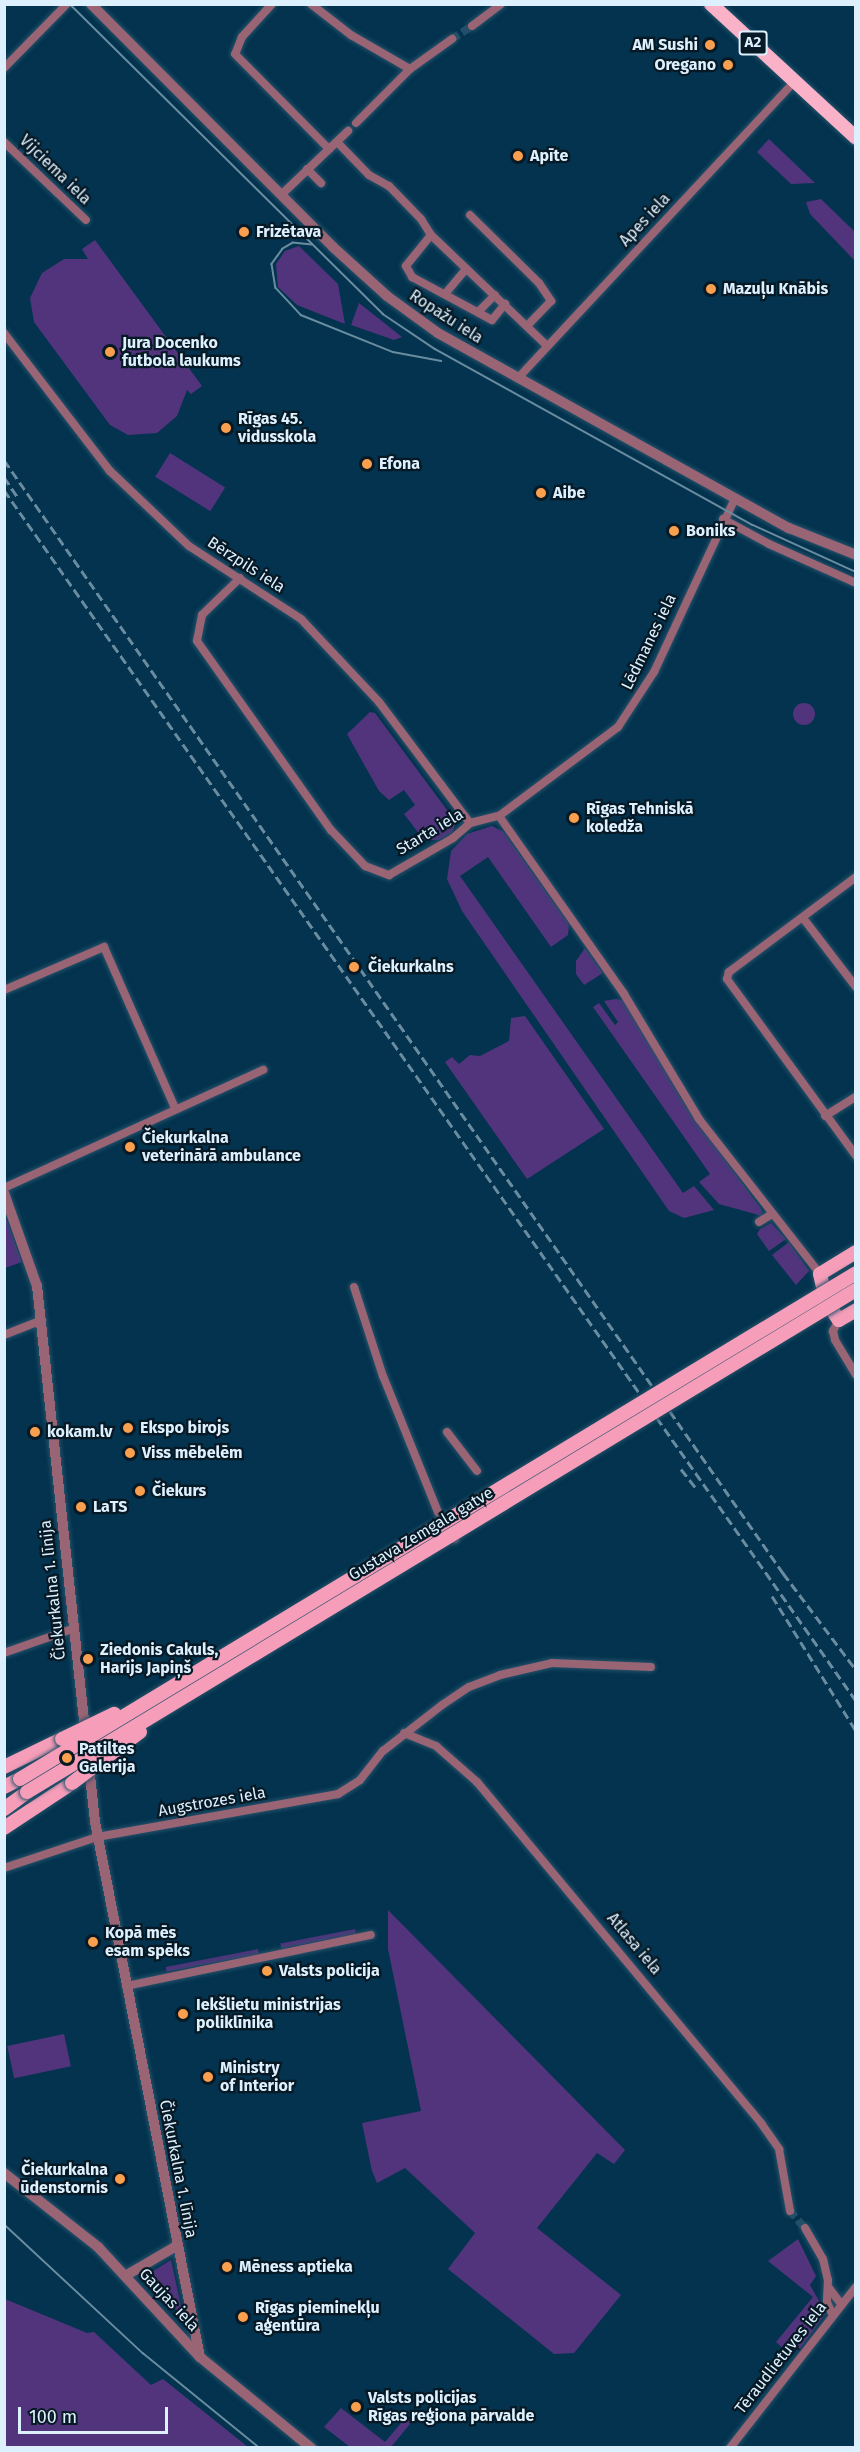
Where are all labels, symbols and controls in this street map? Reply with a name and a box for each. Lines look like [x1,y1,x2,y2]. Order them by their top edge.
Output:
road number: A2 [738,31,768,55]
place label: AM Sushi [632,35,698,55]
marker: AM Sushi [703,38,717,52]
place label: Oregano [654,55,716,75]
marker: Oregano [721,58,735,72]
street label: Vijciema iela [15,131,95,209]
place label: Apīte [530,146,568,166]
marker: Apīte [511,149,525,163]
street label: Apes iela [616,189,674,251]
place label: Frizētava [256,222,321,242]
marker: Frizētava [237,225,251,239]
place label: Mazuļu Knābis [723,279,828,299]
marker: Mazuļu Knābis [704,282,718,296]
street label: Ropažu iela [406,286,486,348]
place label: Jura Docenko futbola laukums [122,333,241,371]
marker: Jura Docenko futbola laukums [103,345,117,359]
place label: Rīgas 45. vidusskola [238,409,316,447]
marker: Rīgas 45. vidusskola [219,421,233,435]
place label: Efona [379,454,420,474]
marker: Efona [360,457,374,471]
place label: Aibe [553,483,585,503]
marker: Aibe [534,486,548,500]
place label: Boniks [686,521,735,541]
marker: Boniks [667,524,681,538]
street label: Bērzpils iela [204,533,288,597]
street label: Lēdmanes iela [617,591,681,693]
place label: Rīgas Tehniskā koledža [586,799,694,837]
street label: Starta iela [393,805,467,859]
marker: Rīgas Tehniskā koledža [567,811,581,825]
place label: Čiekurkalns [368,957,454,977]
marker: Čiekurkalns [345,958,363,976]
place label: Čiekurkalna veterinārā ambulance [142,1128,301,1166]
marker: Čiekurkalna veterinārā ambulance [123,1140,137,1154]
place label: Ekspo birojs [140,1418,229,1438]
marker: Ekspo birojs [121,1421,135,1435]
place label: kokam.lv [47,1422,112,1442]
marker: kokam.lv [28,1425,42,1439]
place label: Viss mēbelēm [142,1443,243,1463]
marker: Viss mēbelēm [123,1446,137,1460]
place label: Čiekurs [152,1481,206,1501]
street label: Gustava Zemgala gatve [345,1483,497,1585]
marker: Čiekurs [133,1484,147,1498]
place label: LaTS [93,1497,127,1517]
marker: LaTS [74,1500,88,1514]
street label: Čiekurkalna 1. līnija [36,1519,70,1661]
place label: Ziedonis Cakuls, Harijs Japiņš [100,1640,218,1678]
marker: Ziedonis Cakuls, Harijs Japiņš [81,1652,95,1666]
place label: Patiltes Galerija [79,1739,136,1777]
marker: Patiltes Galerija [60,1751,74,1765]
street label: Augstrozes iela [157,1783,267,1821]
street label: Atlasa iela [603,1909,665,1979]
place label: Kopā mēs esam spēks [105,1923,190,1961]
marker: Kopā mēs esam spēks [86,1935,100,1949]
place label: Valsts policija [279,1961,380,1981]
marker: Valsts policija [260,1964,274,1978]
place label: Iekšlietu ministrijas poliklīnika [196,1995,341,2033]
marker: Iekšlietu ministrijas poliklīnika [174,2005,192,2023]
place label: Ministry of Interior [220,2058,294,2096]
marker: Ministry of Interior [201,2070,215,2084]
street label: Čiekurkalna 1. līnija [155,2098,201,2240]
place label: Čiekurkalna ūdenstornis [20,2160,108,2198]
marker: Čiekurkalna ūdenstornis [113,2172,127,2186]
place label: Mēness aptieka [239,2257,353,2277]
marker: Mēness aptieka [220,2260,234,2274]
street label: Gaujas iela [135,2264,203,2336]
place label: Rīgas pieminekļu aģentūra [255,2298,380,2336]
street label: Tēraudlietuves iela [731,2298,831,2418]
marker: Rīgas pieminekļu aģentūra [236,2310,250,2324]
place label: Valsts policijas Rīgas reģiona pārvalde [368,2388,534,2426]
scale bar [21,2395,171,2433]
marker: Valsts policijas Rīgas reģiona pārvalde [349,2400,363,2414]
text: 100 m [29,2406,77,2428]

